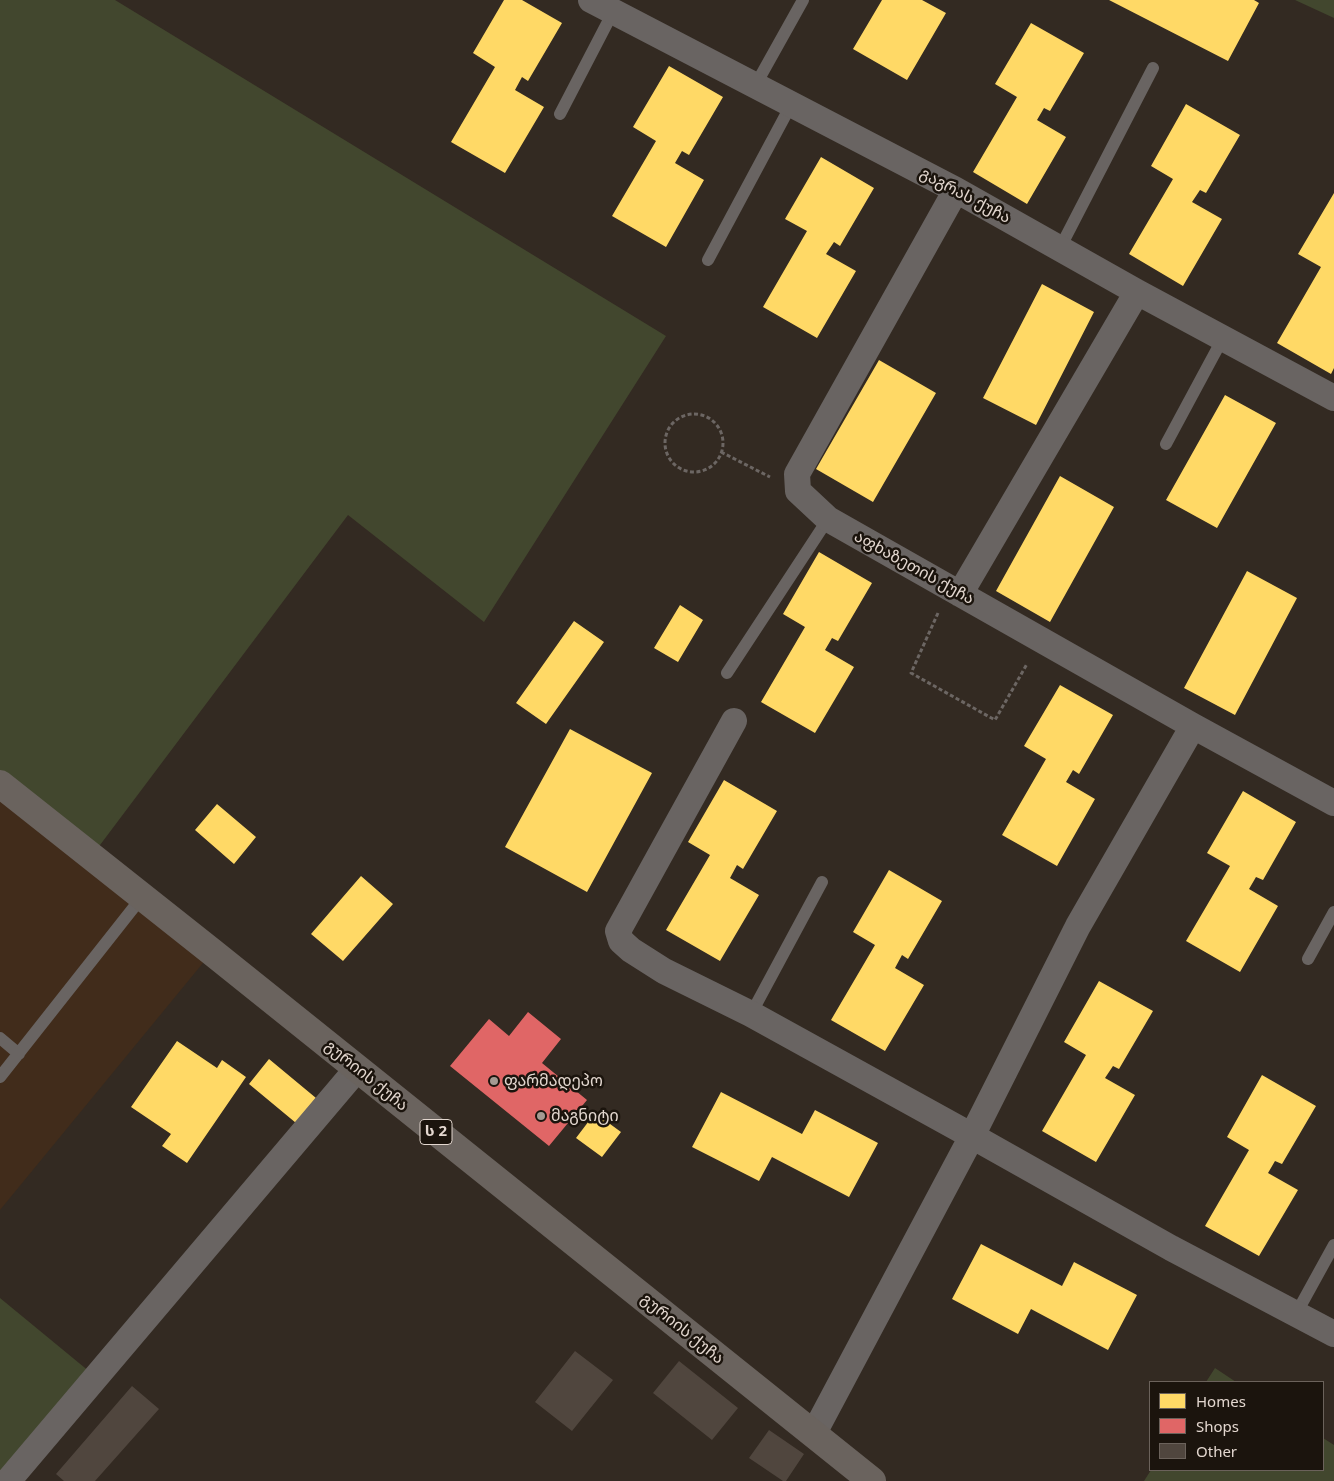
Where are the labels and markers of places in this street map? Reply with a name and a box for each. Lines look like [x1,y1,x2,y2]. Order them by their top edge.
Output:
place label: ფარმადეპო [504,1071,603,1091]
marker: ფარმადეპო [488,1075,500,1087]
place label: მაგნიტი [551,1106,619,1126]
marker: მაგნიტი [535,1110,547,1122]

